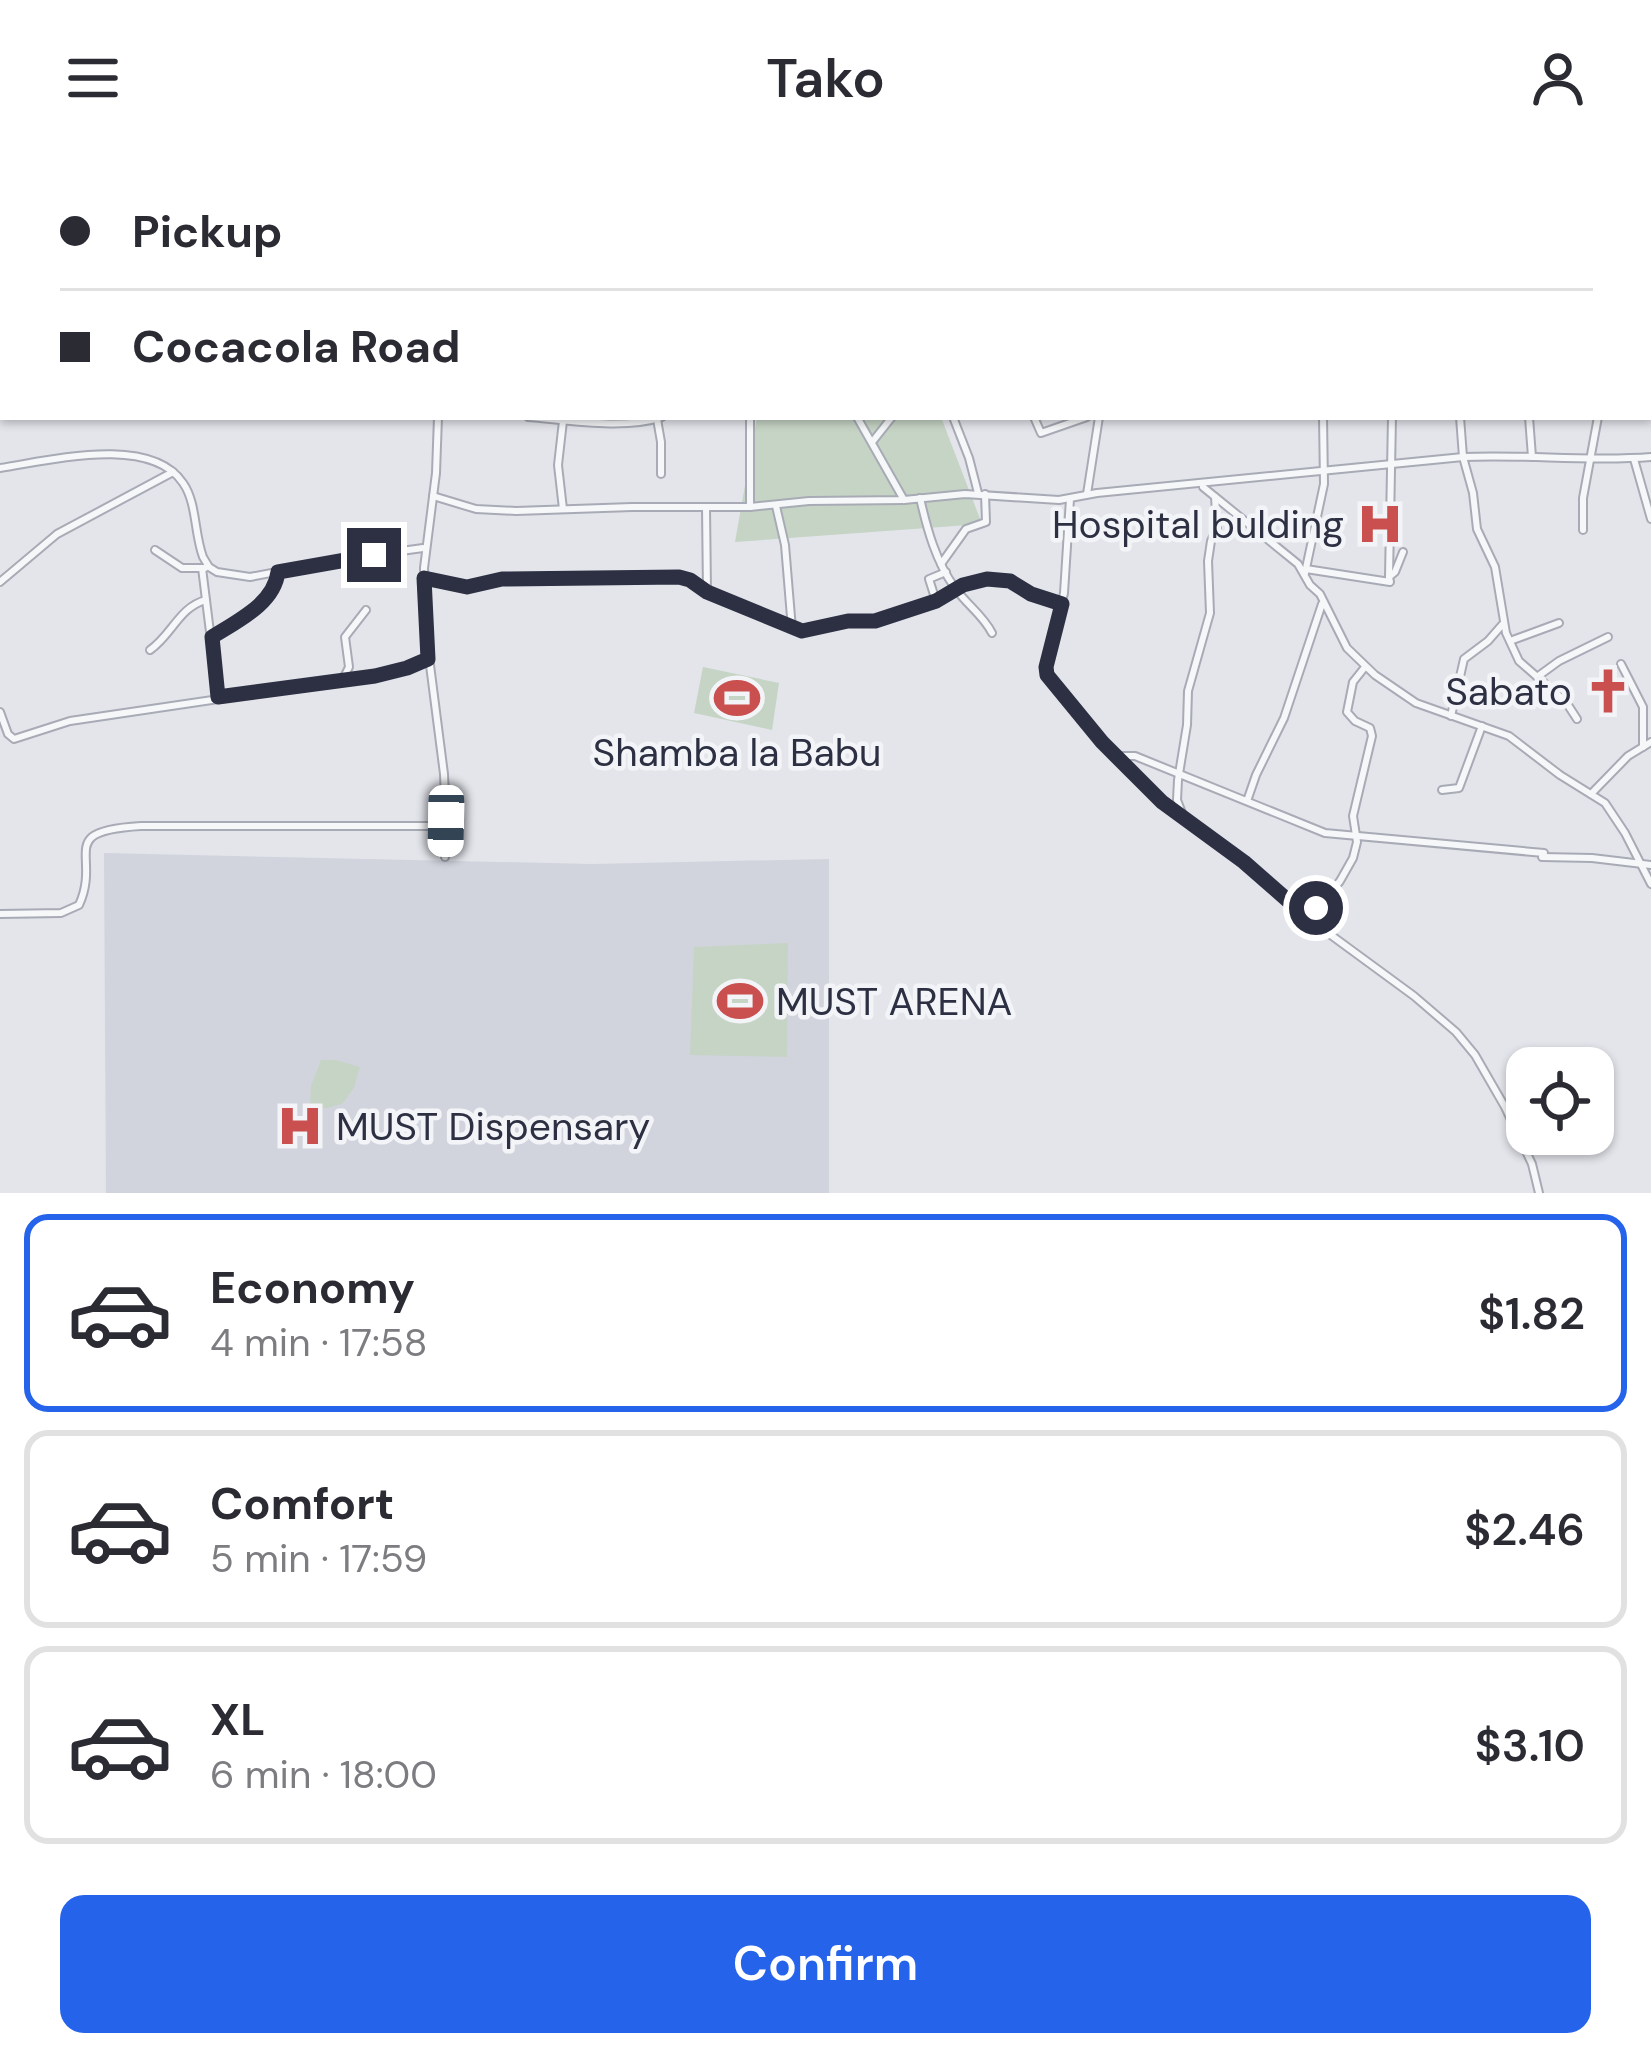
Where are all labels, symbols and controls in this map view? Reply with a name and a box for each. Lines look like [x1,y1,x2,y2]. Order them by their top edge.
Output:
text: Tako [766,43,885,114]
icon: menu [60,45,126,111]
icon: person [1525,45,1591,111]
text: Pickup [132,202,282,261]
text: Cocacola Road [132,317,460,376]
place label: Hospital bulding [1052,499,1344,550]
hospital icon: Hospital bulding [1355,499,1405,549]
route end [347,528,401,582]
place label: Sabato [1445,666,1572,717]
church icon: Sabato [1583,666,1633,716]
sports icon: Shamba la Babu [712,673,762,723]
place label: Shamba la Babu [593,727,881,778]
car [427,785,465,857]
route start [1289,881,1343,935]
sports icon: MUST ARENA [715,976,765,1026]
place label: MUST ARENA [776,976,1013,1027]
map controls [1506,1047,1614,1155]
button: locate [1506,1047,1614,1155]
hospital icon: MUST Dispensary [275,1101,325,1151]
place label: MUST Dispensary [336,1101,650,1152]
text: Economy [210,1258,415,1317]
icon: car [66,1259,174,1367]
text: $1.82 [1478,1284,1585,1343]
text: 4 min · 17:58 [210,1317,427,1368]
text: Comfort [210,1474,394,1533]
icon: car [66,1475,174,1583]
text: $2.46 [1464,1500,1585,1559]
text: 5 min · 17:59 [210,1533,427,1584]
text: XL [210,1690,265,1749]
icon: car [66,1691,174,1799]
text: $3.10 [1475,1716,1585,1775]
text: 6 min · 18:00 [210,1749,437,1800]
button: Confirm [60,1895,1591,2033]

